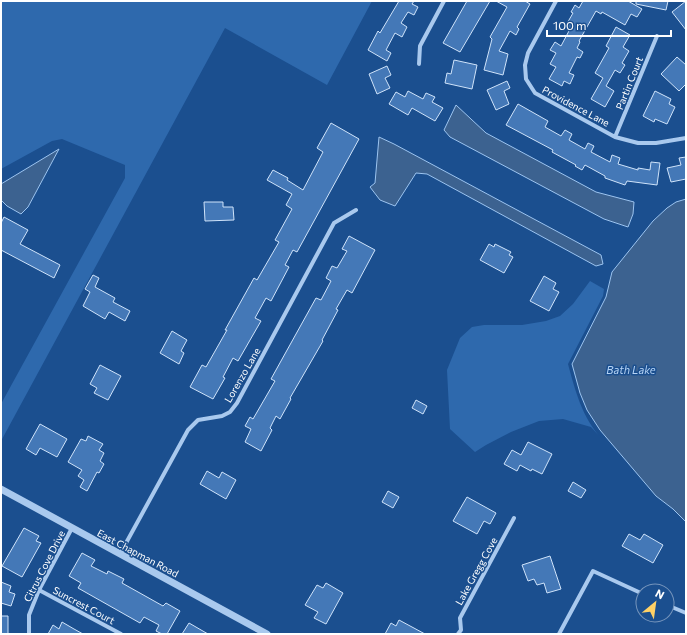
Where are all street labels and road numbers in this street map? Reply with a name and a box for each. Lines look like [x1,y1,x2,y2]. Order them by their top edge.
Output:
street label: Partin Court [613,55,645,111]
street label: Providence Lane [540,83,612,129]
street label: Lorenzo Lane [221,345,263,405]
street label: East Chapman Road [95,526,181,580]
street label: Citrus Cove Drive [21,528,67,604]
street label: Lake Gregg Cove [452,535,500,607]
street label: Suncrest Court [51,584,117,626]

